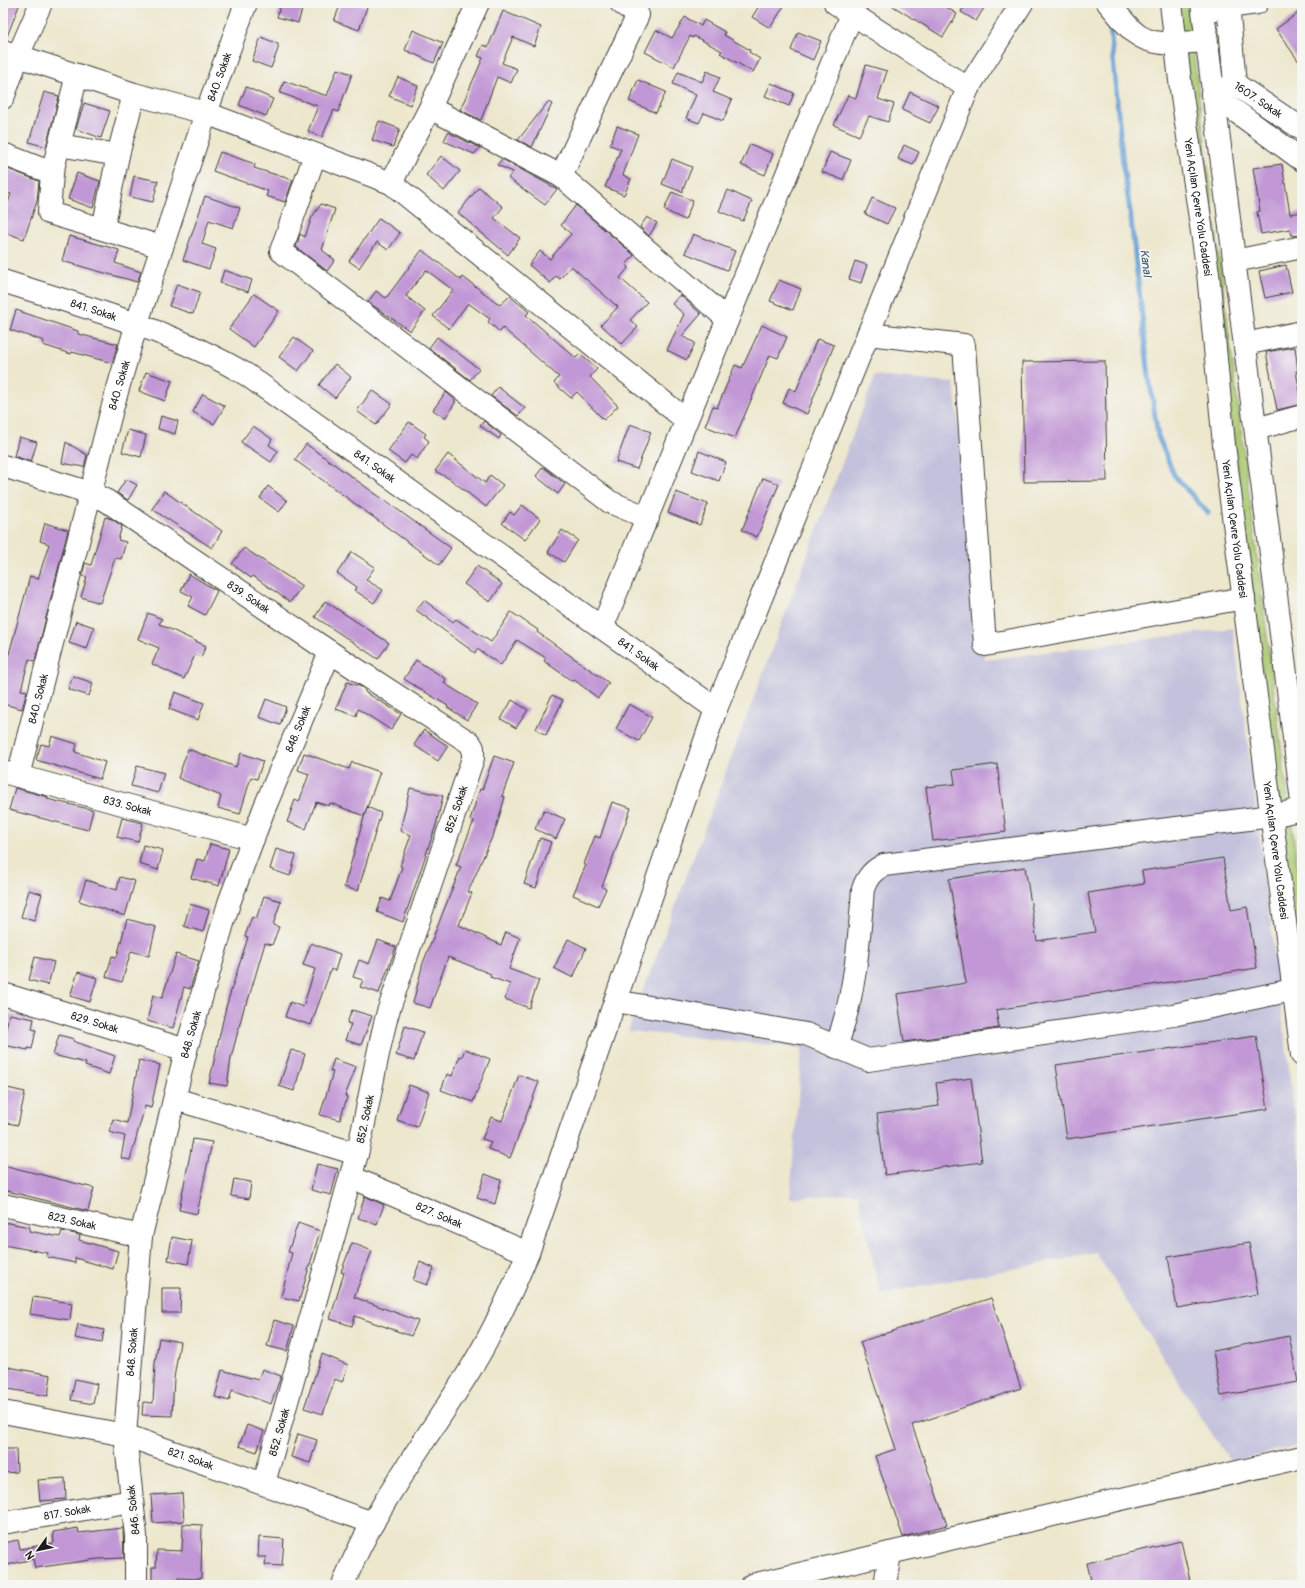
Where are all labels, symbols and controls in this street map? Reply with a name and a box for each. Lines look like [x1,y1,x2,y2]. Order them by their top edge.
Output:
street label: 840. Sokak [205,50,235,103]
street label: 1607. Sokak [1231,79,1285,121]
street label: Yeni Açılan Çevre Yolu Caddesi [1181,137,1214,276]
water label: Kanal [1136,248,1155,279]
street label: 841. Sokak [69,297,119,324]
street label: 840. Sokak [106,358,133,411]
street label: 841. Sokak [351,447,398,486]
street label: Yeni Açılan Çevre Yolu Caddesi [1219,458,1249,599]
street label: 839. Sokak [225,578,273,617]
street label: 841. Sokak [615,635,662,674]
street label: 840. Sokak [26,672,51,725]
street label: 848. Sokak [283,704,314,754]
street label: Yeni Açılan Çevre Yolu Caddesi [1260,780,1291,920]
street label: 852. Sokak [442,783,471,834]
street label: 833. Sokak [102,793,153,819]
street label: 829. Sokak [69,1009,120,1036]
street label: 848. Sokak [178,1009,204,1060]
street label: 852. Sokak [354,1093,377,1144]
street label: 827. Sokak [414,1200,464,1231]
street label: 823. Sokak [47,1209,98,1233]
street label: 848. Sokak [124,1327,141,1377]
street label: 852. Sokak [266,1406,293,1458]
street label: 821. Sokak [166,1445,216,1473]
street label: 846. Sokak [124,1484,143,1535]
street label: 817. Sokak [43,1502,92,1523]
north arrow [18,1530,58,1570]
text: N [22,1548,38,1562]

